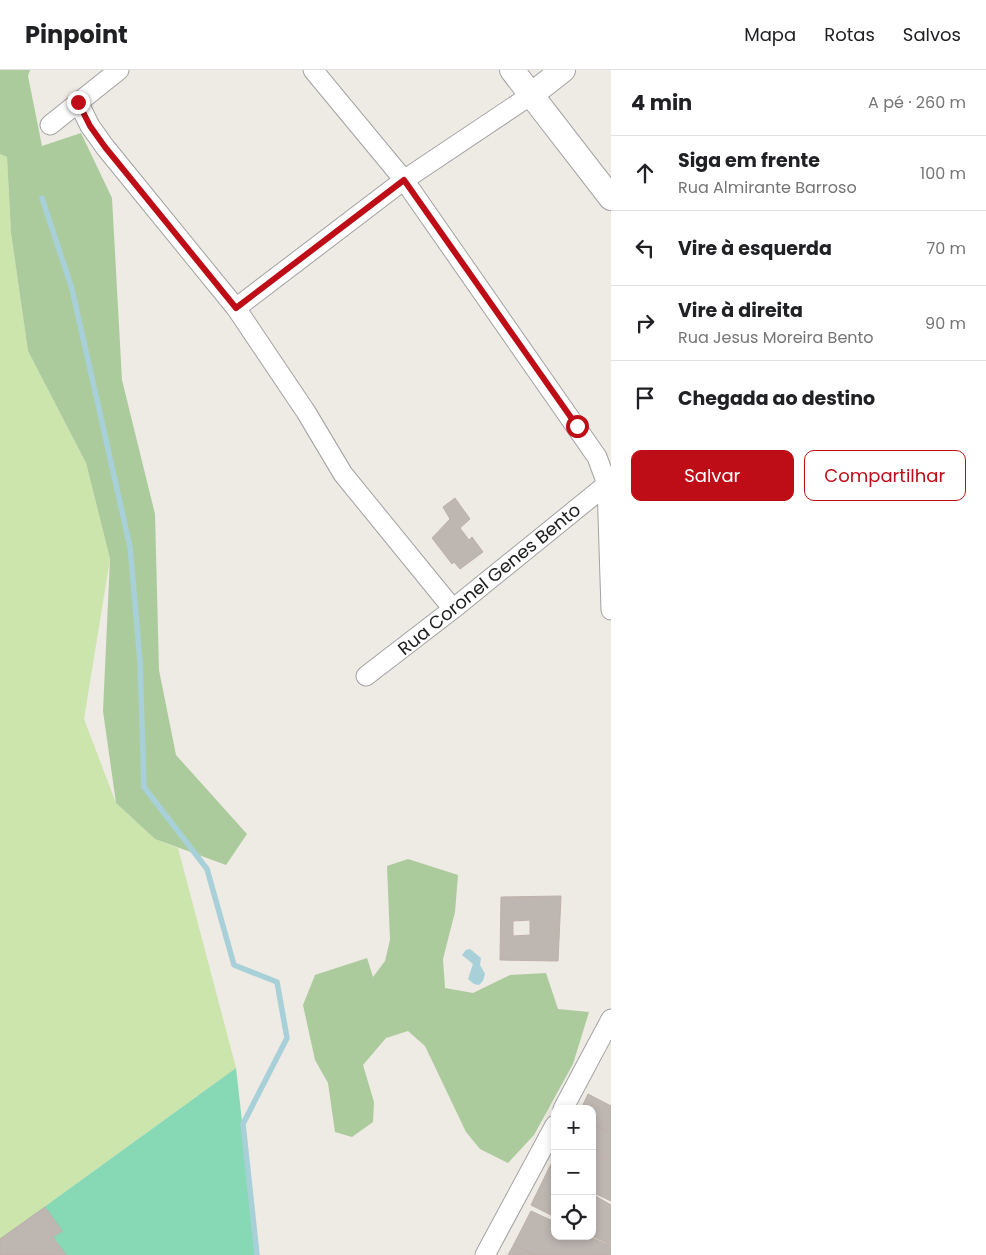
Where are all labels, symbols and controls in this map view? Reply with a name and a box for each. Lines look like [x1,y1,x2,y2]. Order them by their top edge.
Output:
text: Pinpoint [25,18,128,51]
text: Mapa [744,22,796,47]
text: Rotas [824,22,875,47]
text: Salvos [903,22,961,47]
text: 4 min [631,88,692,117]
route end [67,91,90,114]
text: A pé · 260 m [868,91,966,114]
text: Siga em frente [678,147,820,174]
icon: ahead [631,159,659,187]
text: 100 m [920,162,966,185]
text: Rua Almirante Barroso [678,176,857,199]
icon: left [631,234,659,262]
text: Vire à esquerda [678,235,832,262]
text: 70 m [926,237,966,260]
text: Vire à direita [678,297,803,324]
icon: right [631,309,659,337]
text: 90 m [925,312,966,335]
text: Rua Jesus Moreira Bento [678,326,874,349]
icon: arrive [631,384,659,412]
text: Chegada ao destino [678,385,875,412]
route start [566,415,589,438]
button: Salvar [631,450,794,501]
button: Compartilhar [804,450,966,501]
street label: Rua Coronel Genes Bento [392,497,586,661]
map controls [551,1105,596,1240]
button: + [551,1105,596,1150]
button: − [551,1150,596,1195]
button: locate [551,1195,596,1240]

